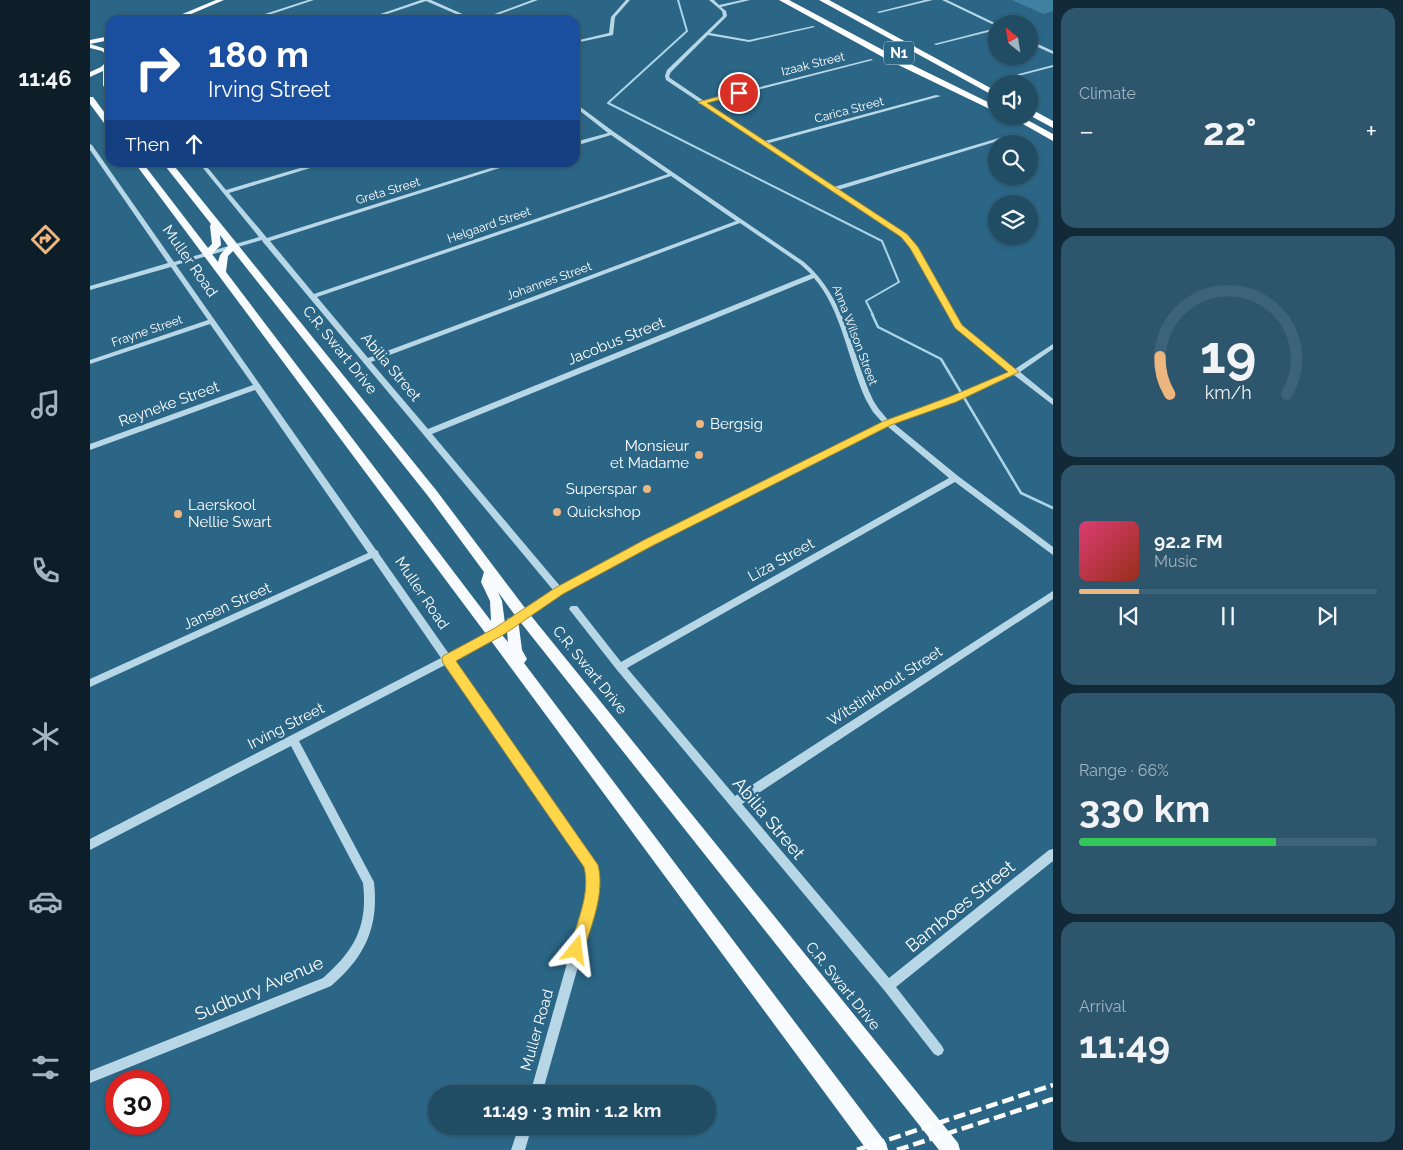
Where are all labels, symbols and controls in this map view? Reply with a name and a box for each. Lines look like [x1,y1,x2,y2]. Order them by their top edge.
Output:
north arrow [988,15,1038,65]
map controls [988,15,1038,245]
text: 180 m [208,34,309,75]
icon: right [125,35,190,100]
road number: N1 [884,42,914,64]
street label: Izaak Street [780,49,846,79]
text: 11:46 [18,65,72,91]
pin [718,72,760,114]
button: sound [988,75,1038,125]
text: Irving Street [208,76,331,102]
icon: arrive [725,79,753,107]
text: Climate [1079,84,1136,103]
street label: Carica Street [813,94,885,126]
text: 22° [1203,109,1256,154]
text: − [1079,115,1094,148]
text: + [1365,115,1377,148]
icon: ahead [180,130,208,158]
text: Then [125,133,170,155]
button: search [988,135,1038,185]
street label: Greta Street [354,175,422,207]
button: layers [988,195,1038,245]
street label: Helgaard Street [445,204,533,246]
icon: directions [28,222,63,257]
street label: Muller Road [159,222,221,300]
street label: Johannes Street [505,259,593,303]
street label: Anna Wilson Street [829,283,881,387]
street label: C.R. Swart Drive [299,302,381,398]
street label: Frayne Street [110,312,184,350]
street label: Jacobus Street [565,313,667,369]
text: 19 [1200,324,1256,385]
street label: Abilia Street [357,329,425,405]
street label: Reyneke Street [116,377,222,431]
text: km/h [1204,382,1252,403]
icon: music [28,387,63,422]
place label: Bergsig [710,415,763,433]
marker: Bergsig [694,418,706,430]
place label: Monsieur et Madame [610,437,690,472]
marker: Monsieur et Madame [693,449,705,461]
place label: Superspar [566,480,638,498]
marker: Superspar [641,483,653,495]
place label: Laerskool Nellie Swart [188,496,272,531]
place label: Quickshop [567,503,641,521]
marker: Quickshop [551,506,563,518]
marker: Laerskool Nellie Swart [172,508,184,520]
text: 92.2 FM [1154,530,1223,552]
street label: Liza Street [745,534,817,586]
text: Music [1154,552,1198,571]
icon: phone [28,553,63,588]
street label: Muller Road [391,553,453,633]
street label: Jansen Street [180,579,274,633]
icon: previous [1115,602,1143,630]
icon: pause [1214,602,1242,630]
icon: next [1313,602,1341,630]
street label: C.R. Swart Drive [549,622,631,718]
street label: Witstinkhout Street [824,642,946,730]
street label: Irving Street [245,699,327,753]
icon: climate [28,719,63,754]
text: Range · 66% [1079,761,1169,780]
street label: Abilia Street [729,773,809,863]
text: 330 km [1079,786,1210,831]
street label: Bamboes Street [901,856,1019,956]
icon: car [28,884,63,919]
position arrow [549,923,601,975]
street label: C.R. Swart Drive [802,938,884,1034]
street label: Sudbury Avenue [192,951,327,1025]
street label: Muller Road [517,987,557,1073]
text: Arrival [1079,997,1126,1016]
text: 11:49 [1079,1022,1170,1067]
icon: filters [28,1050,63,1085]
speed limit sign: 30 [105,1070,170,1135]
text: 11:49 · 3 min · 1.2 km [483,1099,661,1121]

